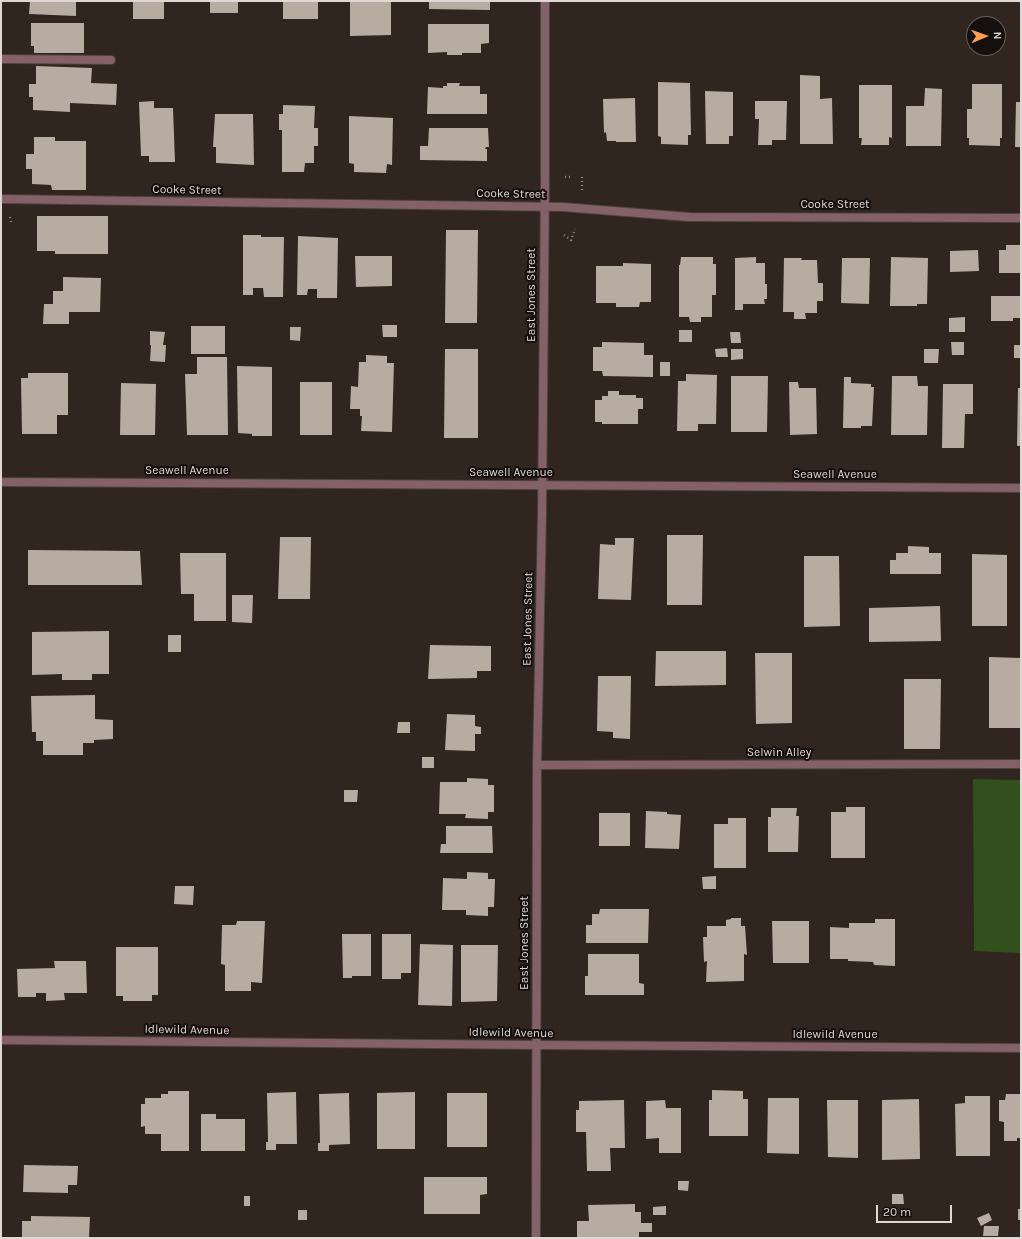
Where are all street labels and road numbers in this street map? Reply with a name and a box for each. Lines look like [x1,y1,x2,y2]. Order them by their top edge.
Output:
street label: Cooke Street [152,182,222,198]
street label: Cooke Street [476,186,546,202]
street label: Cooke Street [800,198,870,212]
street label: East Jones Street [525,248,539,342]
street label: Seawell Avenue [145,464,229,478]
street label: Seawell Avenue [469,466,553,480]
street label: Seawell Avenue [793,468,877,482]
street label: East Jones Street [520,572,536,666]
street label: Selwin Alley [747,746,811,760]
street label: East Jones Street [518,896,532,990]
street label: Idlewild Avenue [144,1022,230,1038]
street label: Idlewild Avenue [468,1025,554,1041]
street label: Idlewild Avenue [792,1028,878,1042]

